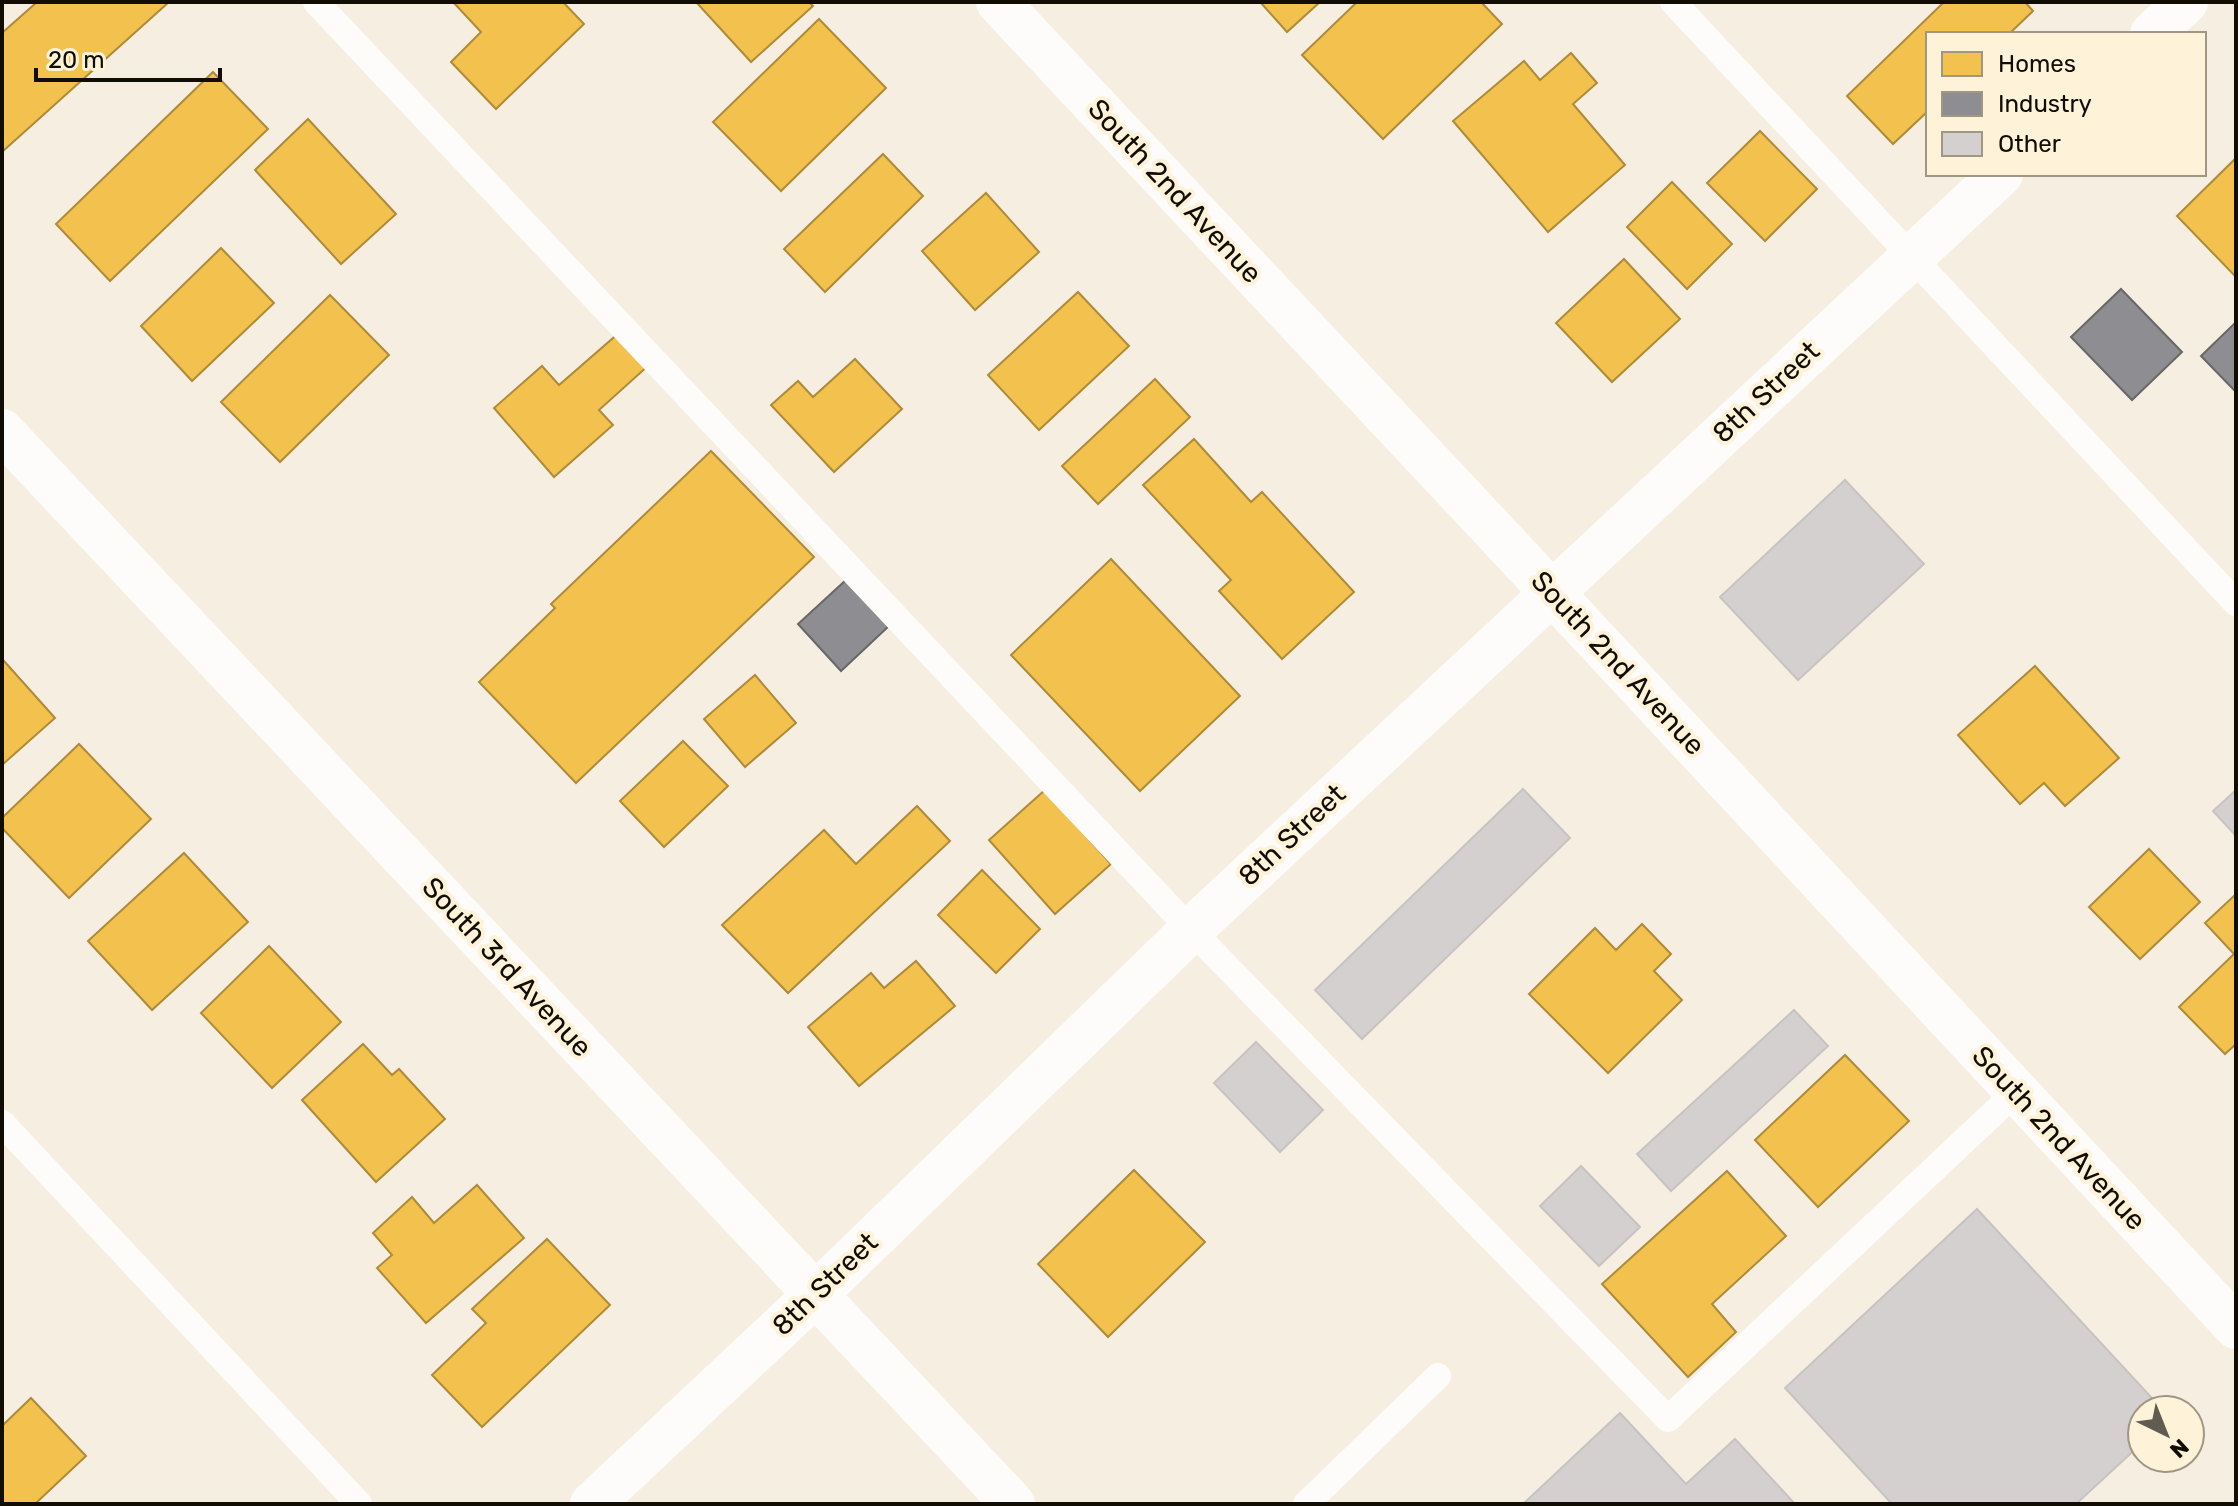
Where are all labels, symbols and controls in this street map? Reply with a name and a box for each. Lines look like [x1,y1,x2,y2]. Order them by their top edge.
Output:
scale bar [36,32,220,82]
legend [1926,32,2206,176]
text: 20 m [48,46,105,74]
text: Homes [1998,50,2076,78]
text: Industry [1998,90,2092,118]
street label: South 2nd Avenue [1081,92,1269,290]
text: Other [1998,130,2061,158]
street label: 8th Street [1706,334,1826,450]
street label: South 2nd Avenue [1524,564,1712,762]
street label: 8th Street [1232,777,1352,893]
street label: South 3rd Avenue [415,870,599,1064]
street label: South 2nd Avenue [1965,1039,2153,1237]
street label: 8th Street [765,1226,885,1342]
north arrow [2126,1394,2206,1474]
text: N [2164,1433,2194,1464]

